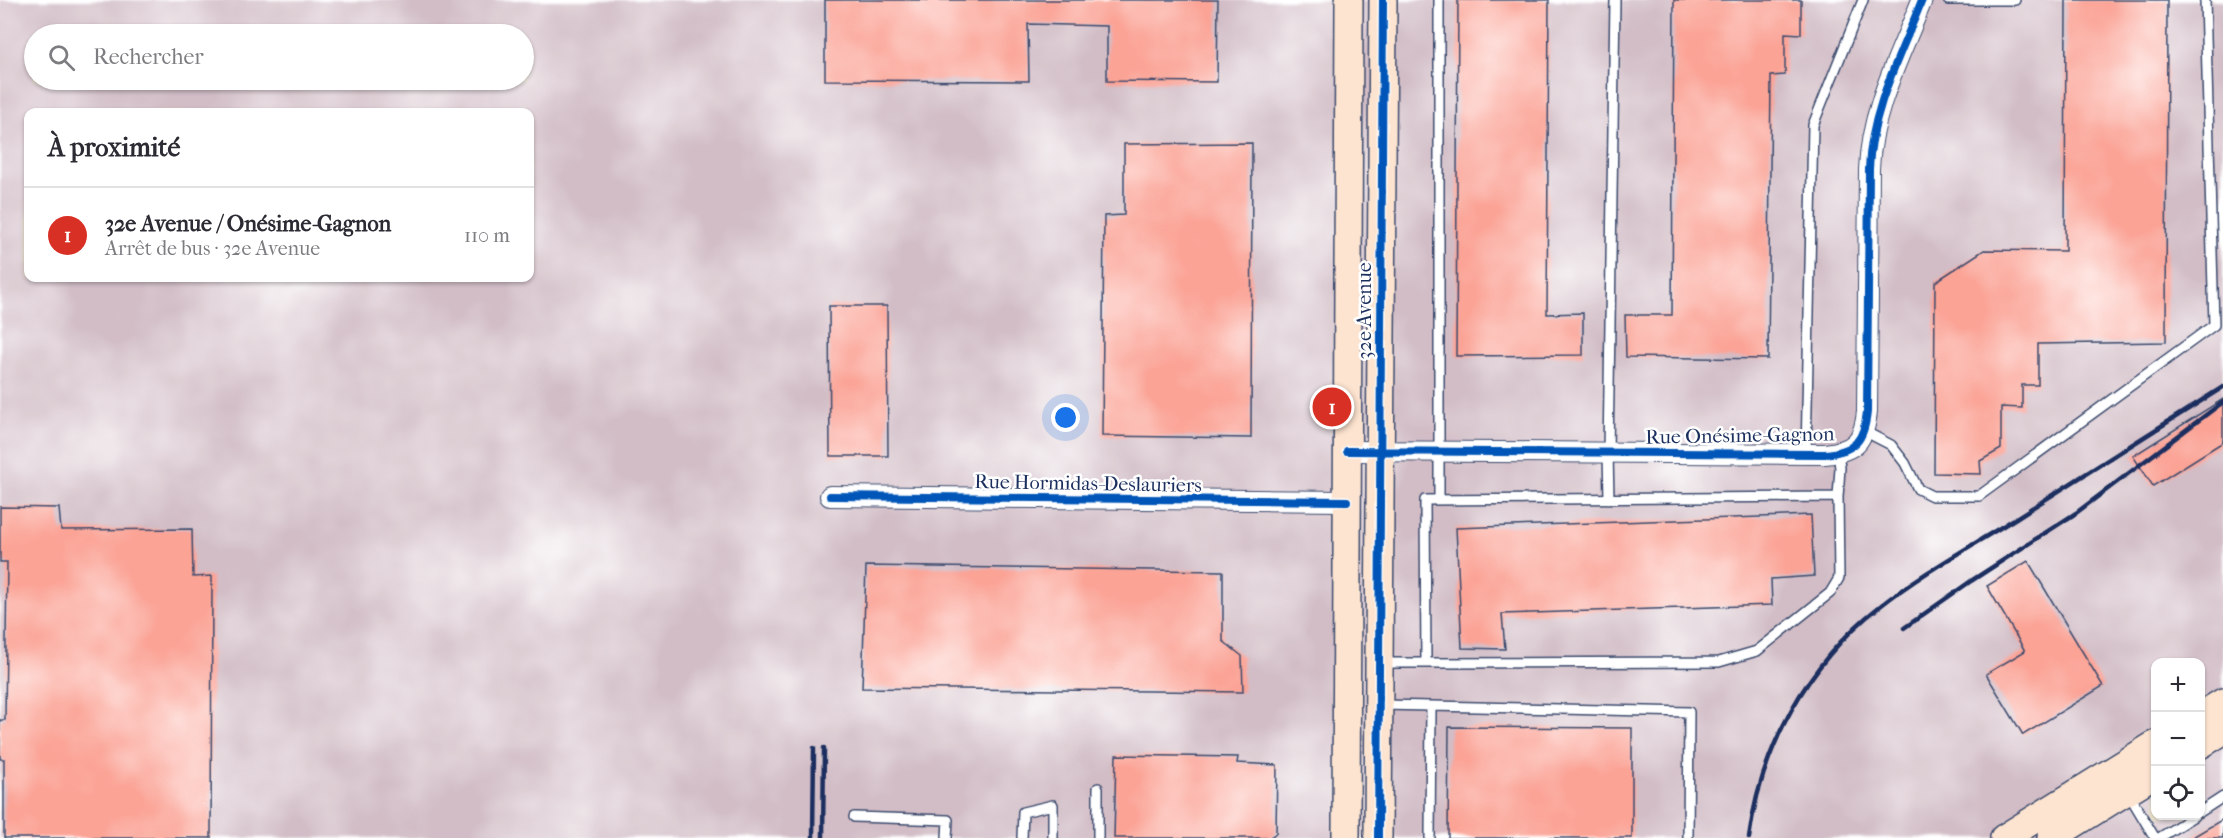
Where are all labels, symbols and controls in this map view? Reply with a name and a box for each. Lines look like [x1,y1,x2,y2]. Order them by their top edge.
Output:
search box [24,24,534,90]
icon: search [45,41,78,74]
text: Rechercher [93,44,204,70]
text: À proximité [48,132,180,163]
text: 32e Avenue / Onésime-Gagnon [105,211,391,237]
text: 1 [64,224,71,247]
text: 110 m [464,224,510,247]
text: Arrêt de bus · 32e Avenue [105,237,320,260]
street label: 32e Avenue [1353,262,1376,360]
pin: 1 [1312,384,1352,430]
your location [1051,403,1080,432]
street label: Rue Onésime-Gagnon [1645,422,1835,449]
street label: Rue Hormidas-Deslauriers [974,470,1202,497]
map controls [2151,658,2205,820]
button: + [2151,658,2205,712]
button: − [2151,712,2205,766]
button: locate [2151,766,2205,820]

